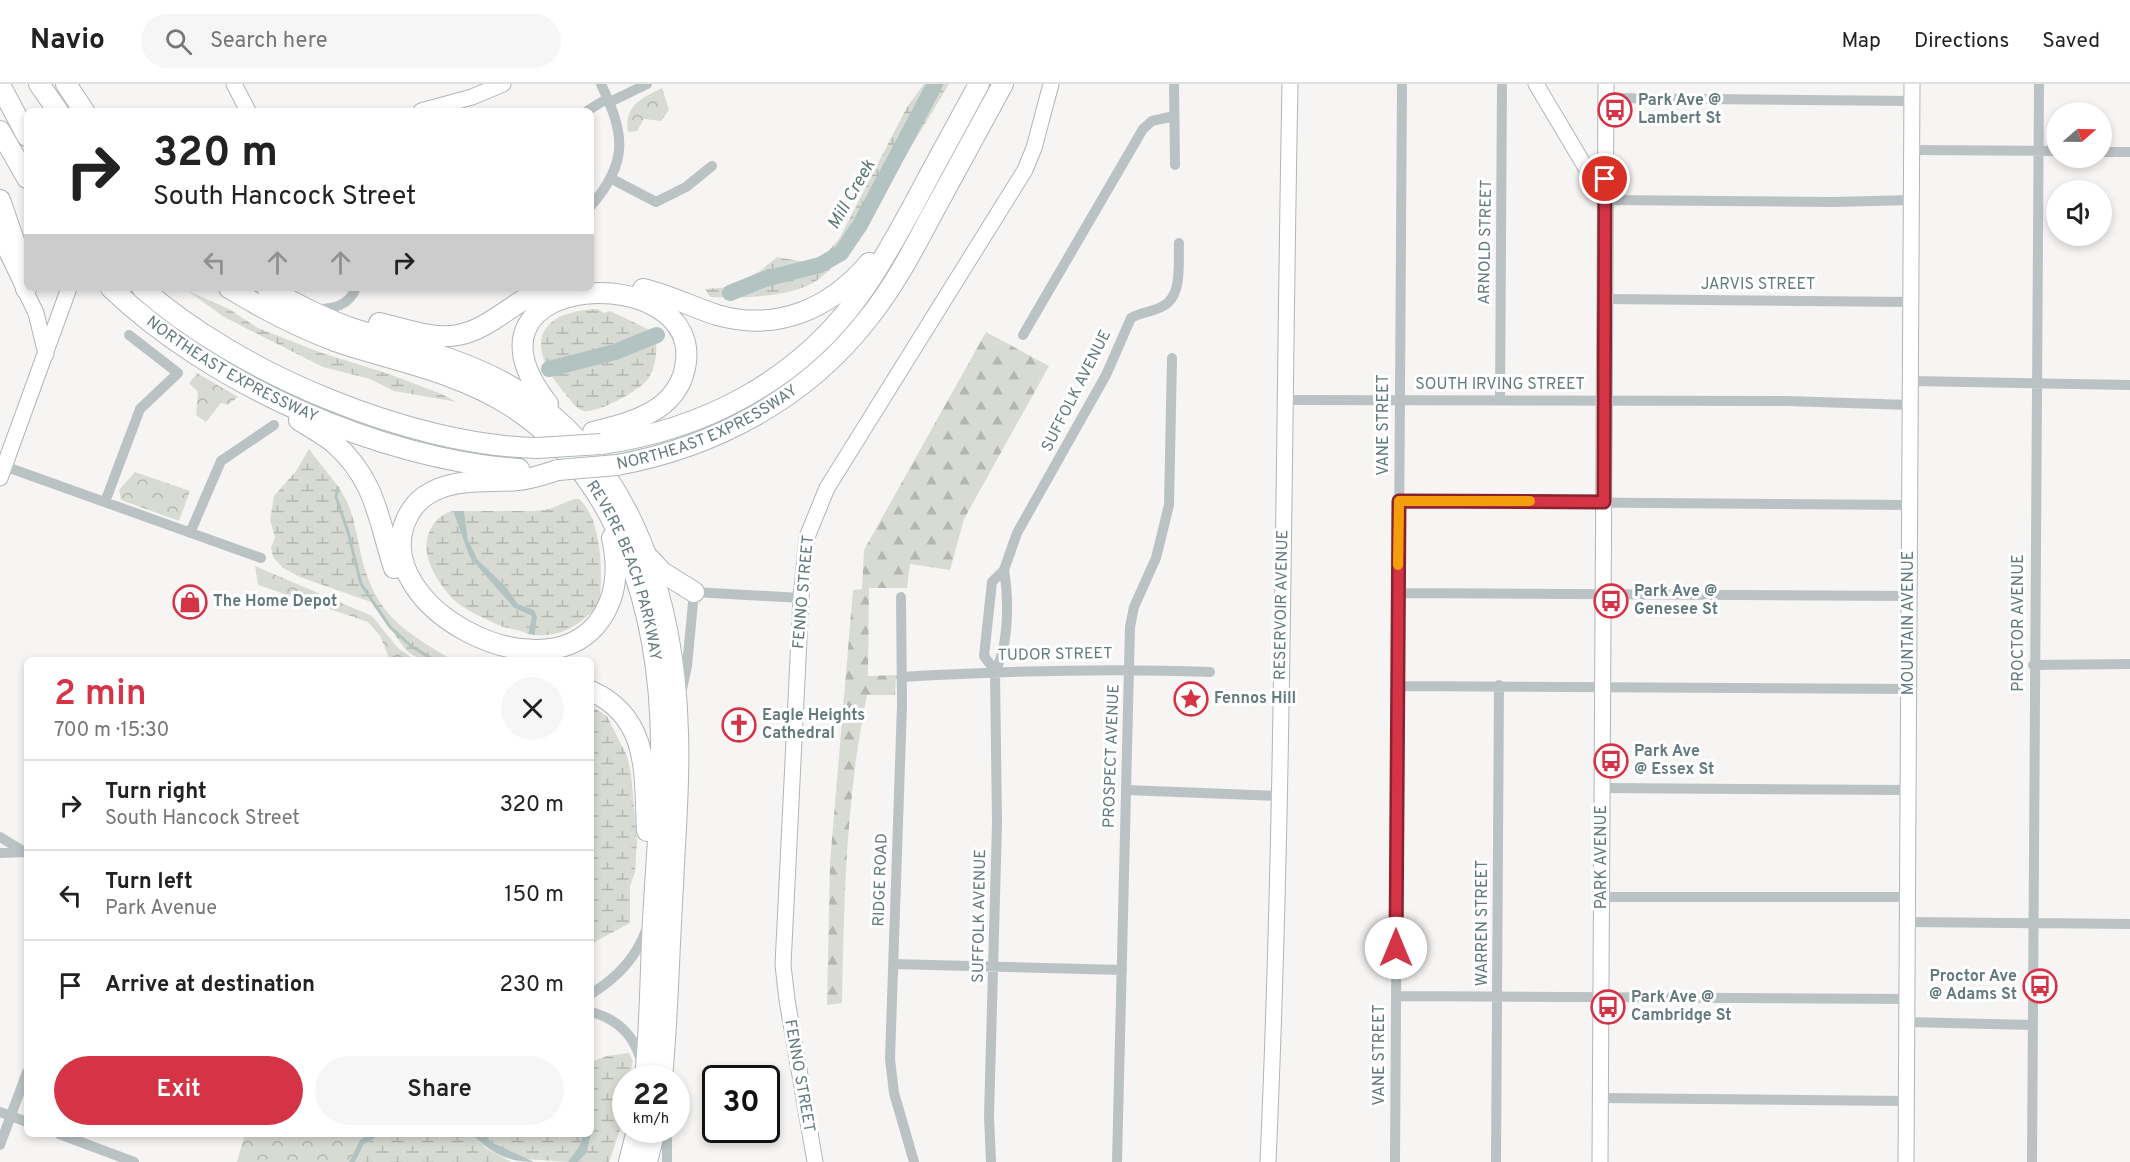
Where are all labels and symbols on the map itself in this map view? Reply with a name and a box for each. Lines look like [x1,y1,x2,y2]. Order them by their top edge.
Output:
place label: Park Ave @ Lambert St [1638,91,1721,129]
bus stop icon: Park Ave @ Lambert St [1597,92,1633,128]
north arrow [2046,102,2112,168]
pin [1579,153,1630,204]
water label: Mill Creek [823,155,882,234]
street label: ARNOLD STREET [1475,179,1497,305]
street label: JARVIS STREET [1701,275,1815,295]
street label: NORTHEAST EXPRESSWAY [142,312,321,427]
street label: SUFFOLK AVENUE [1038,327,1116,455]
street label: VANE STREET [1374,374,1394,476]
street label: SOUTH IRVING STREET [1415,375,1585,395]
street label: NORTHEAST EXPRESSWAY [615,381,802,475]
street label: REVERE BEACH PARKWAY [581,477,665,662]
street label: RESERVOIR AVENUE [1271,530,1293,680]
street label: FENNO STREET [789,534,819,650]
street label: MOUNTAIN AVENUE [1899,551,1919,695]
street label: PROCTOR AVENUE [2009,554,2029,692]
place label: Park Ave @ Genesee St [1634,582,1718,620]
bus stop icon: Park Ave @ Genesee St [1593,583,1629,619]
shop icon: The Home Depot [172,584,208,620]
place label: The Home Depot [213,592,337,612]
street label: TUDOR STREET [997,644,1113,666]
place icon: Fennos Hill [1173,681,1209,717]
street label: PROSPECT AVENUE [1099,684,1125,828]
place label: Fennos Hill [1214,689,1296,709]
place label: Eagle Heights Cathedral [762,706,865,744]
church icon: Eagle Heights Cathedral [721,707,757,743]
place label: Park Ave @ Essex St [1634,742,1714,780]
bus stop icon: Park Ave @ Essex St [1593,743,1629,779]
street label: PARK AVENUE [1592,805,1612,909]
street label: RIDGE ROAD [869,833,893,927]
street label: SUFFOLK AVENUE [969,849,991,983]
street label: WARREN STREET [1473,860,1493,986]
position arrow [1364,916,1428,980]
place label: Proctor Ave @ Adams St [1929,967,2017,1005]
bus stop icon: Proctor Ave @ Adams St [2022,968,2058,1004]
place label: Park Ave @ Cambridge St [1631,988,1732,1026]
bus stop icon: Park Ave @ Cambridge St [1590,989,1626,1025]
street label: VANE STREET [1370,1004,1390,1106]
street label: FENNO STREET [779,1018,819,1134]
speed limit sign: 30 [702,1065,780,1143]

